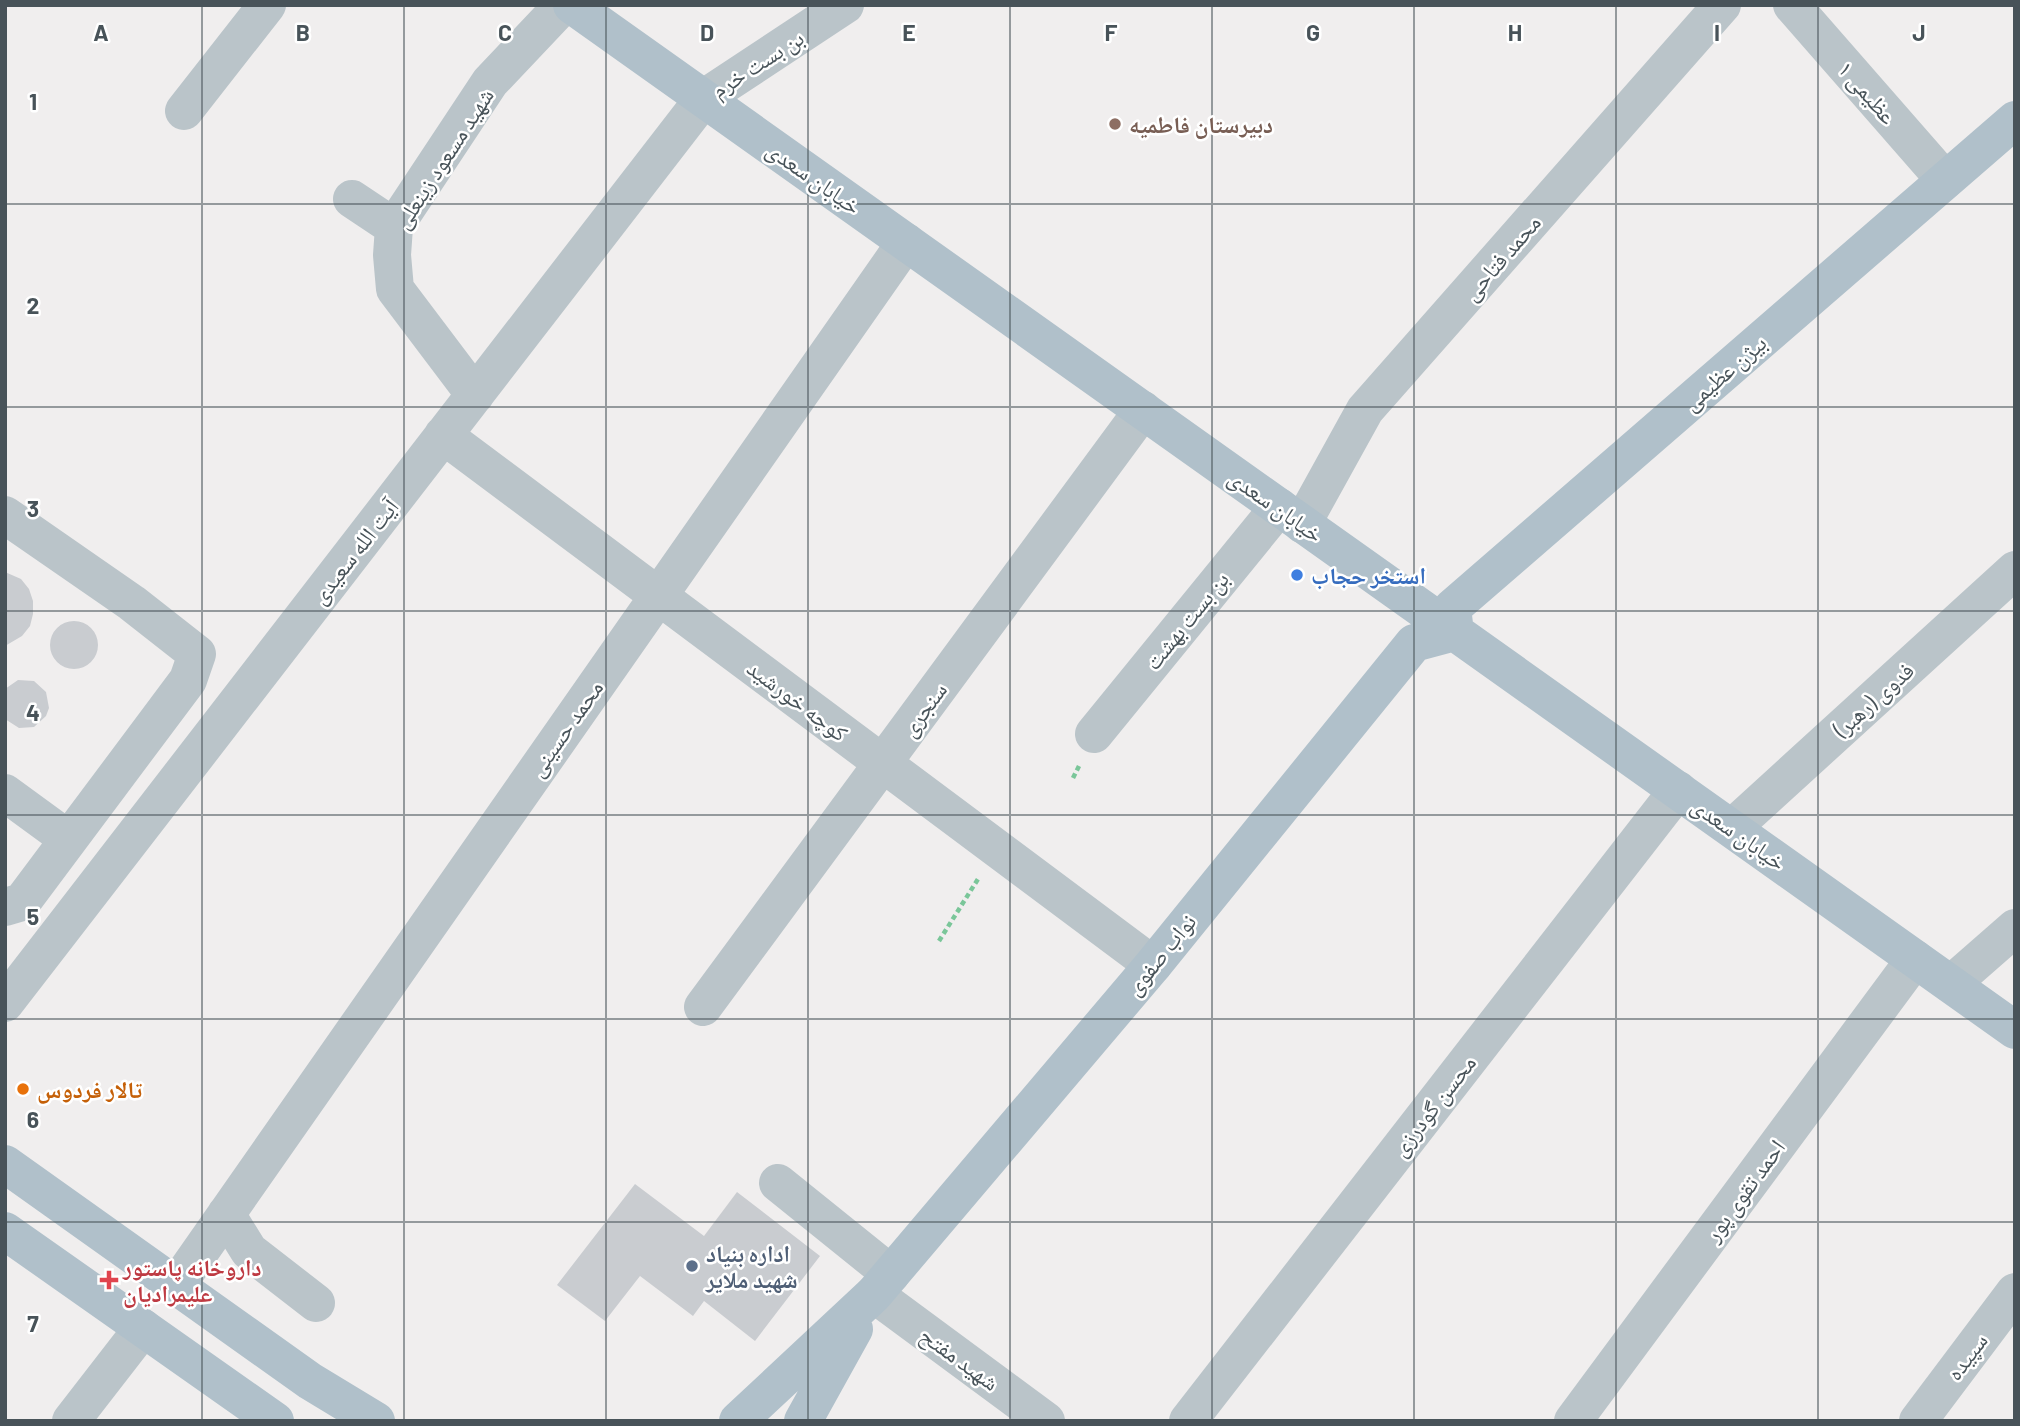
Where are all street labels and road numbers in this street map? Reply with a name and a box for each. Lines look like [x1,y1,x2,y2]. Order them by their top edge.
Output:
street label: بن بست خرم [706,23,810,106]
street label: عظیمی ۱ [1832,55,1903,130]
street label: شهید مسعود زینعلی [387,82,500,234]
street label: خیابان سعدی [761,134,867,220]
street label: محمد فتاحی [1456,208,1547,306]
street label: بیژن عظیمی [1676,328,1772,417]
street label: خیابان سعدی [1223,462,1329,548]
street label: آیت الله سعیدی [304,492,405,610]
street label: بن بست بهشت [1138,565,1235,675]
street label: کوچه خورشید [742,653,854,748]
street label: فدوی (رهبر) [1826,656,1920,744]
street label: محمد حسینی [522,674,609,782]
street label: سنجری [894,676,953,742]
street label: خیابان سعدی [1686,790,1792,876]
street label: نواب صفوی [1119,908,1202,1001]
street label: محسن گودرزی [1385,1049,1482,1162]
street label: احمد تقوی پور [1697,1134,1791,1248]
street label: شهید مفتح [914,1320,1005,1398]
street label: سپیده [1939,1327,1994,1386]

